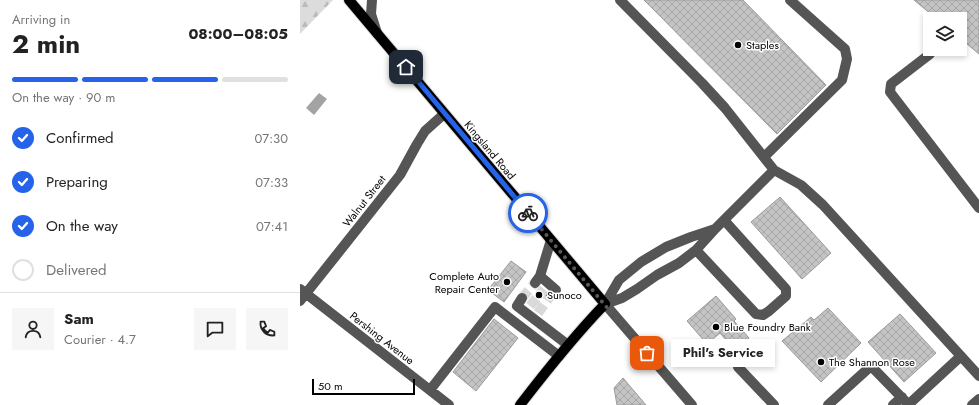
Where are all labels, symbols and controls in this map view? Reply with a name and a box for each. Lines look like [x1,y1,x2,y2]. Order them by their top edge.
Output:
text: Arriving in [12,10,70,29]
map controls [923,12,967,56]
button: layers [923,12,967,56]
text: 08:00–08:05 [188,23,288,45]
text: 2 min [12,25,80,63]
place label: Staples [746,37,779,53]
marker: Staples [733,40,743,50]
pin [389,50,423,84]
icon: home [395,56,417,78]
text: On the way · 90 m [12,88,115,107]
street label: Kingsland Road [461,117,519,183]
icon: check [12,127,34,149]
text: Confirmed [46,127,114,149]
text: 07:30 [255,129,288,148]
icon: check [12,171,34,193]
text: Preparing [46,171,108,193]
street label: Walnut Street [339,172,389,230]
text: 07:33 [255,173,288,192]
courier [508,193,548,233]
icon: bike [517,202,539,224]
icon: check [12,215,34,237]
text: On the way [46,215,118,237]
text: 07:41 [256,217,288,236]
text: Delivered [46,259,107,281]
place label: Complete Auto Repair Center [429,268,499,297]
marker: Complete Auto Repair Center [502,277,512,287]
place label: Sunoco [547,287,582,303]
marker: Sunoco [534,290,544,300]
button: person [12,308,54,350]
text: Sam [64,308,94,330]
button: chat [194,308,236,350]
button: phone [246,308,288,350]
street label: Pershing Avenue [346,308,418,368]
place label: Blue Foundry Bank [724,319,811,335]
marker: Blue Foundry Bank [711,322,721,332]
text: Courier · 4.7 [64,330,136,349]
pin [630,336,664,370]
callout: Phil's Service [671,339,775,367]
icon: bag [636,342,658,364]
text: Phil's Service [683,343,763,362]
place label: The Shannon Rose [829,354,915,370]
marker: The Shannon Rose [816,357,826,367]
scale bar [312,377,415,396]
text: 50 m [318,378,343,394]

